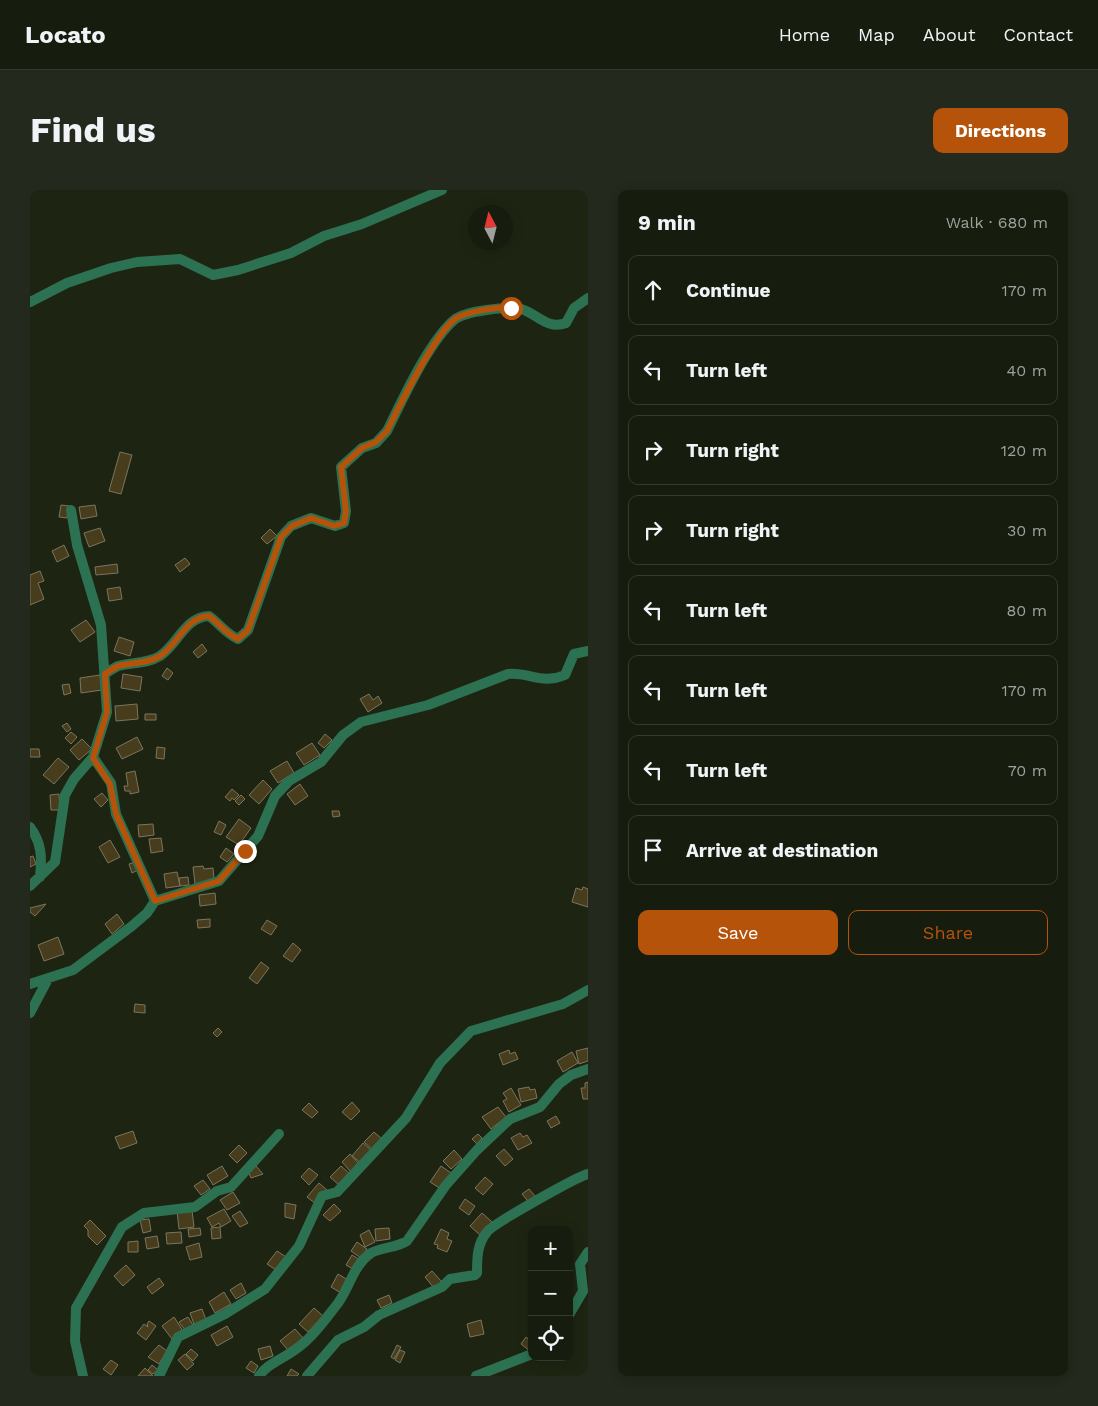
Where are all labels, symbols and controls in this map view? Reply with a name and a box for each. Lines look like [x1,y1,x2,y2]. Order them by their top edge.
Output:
text: Locato [25,21,106,49]
text: Home [779,24,830,45]
text: Map [858,24,895,45]
text: About [923,24,975,45]
text: Contact [1003,24,1073,45]
button: Directions [933,108,1068,153]
text: Find us [30,109,156,151]
north arrow [468,205,513,250]
text: 9 min [638,210,696,235]
text: Walk · 680 m [946,213,1048,232]
icon: ahead [639,276,667,304]
text: Continue [686,279,770,302]
text: 170 m [1001,281,1047,300]
route start [500,297,523,320]
icon: left [639,356,667,384]
text: Turn left [686,359,767,382]
text: 40 m [1007,361,1047,380]
icon: right [639,436,667,464]
text: Turn right [686,439,779,462]
text: 120 m [1001,441,1047,460]
icon: right [639,516,667,544]
text: Turn right [686,519,779,542]
text: 30 m [1007,521,1047,540]
icon: left [639,596,667,624]
text: Turn left [686,599,767,622]
text: 80 m [1006,601,1047,620]
icon: left [639,676,667,704]
text: Turn left [686,679,767,702]
text: 170 m [1001,681,1047,700]
icon: left [639,756,667,784]
text: Turn left [686,759,767,782]
text: 70 m [1008,761,1047,780]
icon: arrive [639,836,667,864]
text: Arrive at destination [686,839,878,862]
route end [234,840,257,863]
button: Save [638,910,838,955]
button: Share [848,910,1048,955]
map controls [528,1226,573,1361]
button: + [528,1226,573,1271]
button: − [528,1271,573,1316]
button: locate [528,1316,573,1361]

